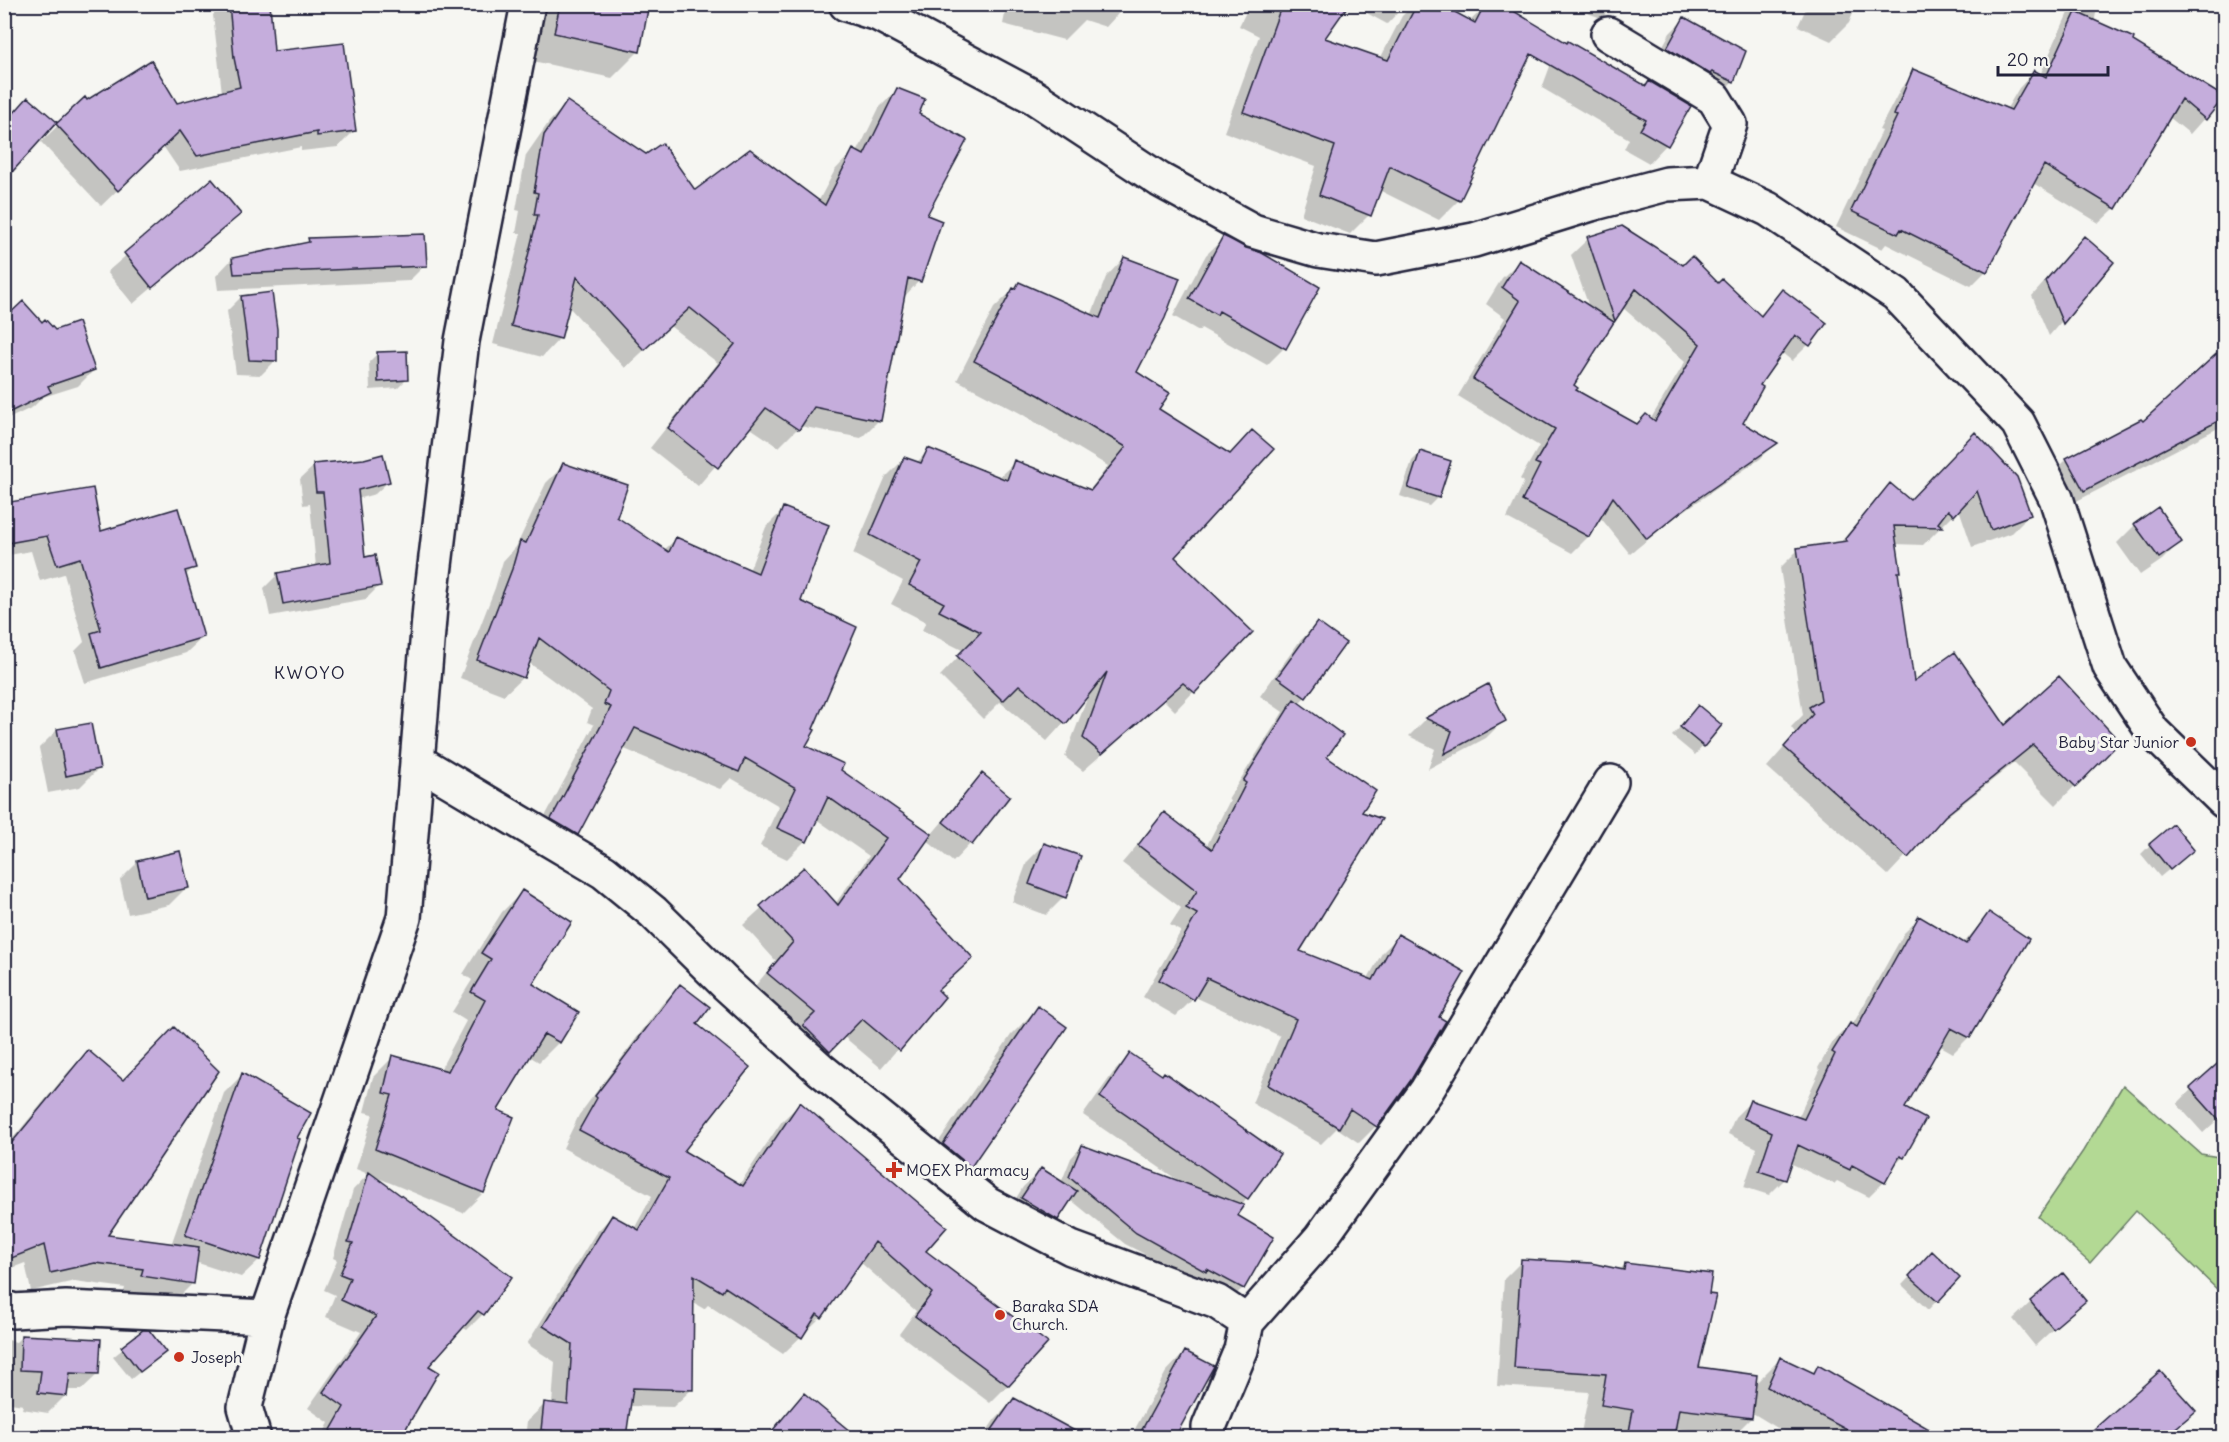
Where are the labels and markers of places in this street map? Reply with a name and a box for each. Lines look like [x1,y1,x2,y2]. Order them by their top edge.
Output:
place label: Baby Star Junior [2058,732,2179,752]
marker: Baby Star Junior [2184,735,2198,749]
place label: MOEX Pharmacy [906,1160,1029,1180]
marker: MOEX Pharmacy [887,1163,901,1177]
place label: Baraka SDA Church. [1012,1296,1099,1334]
marker: Baraka SDA Church. [993,1308,1007,1322]
place label: Joseph [191,1347,242,1367]
marker: Joseph [172,1350,186,1364]

